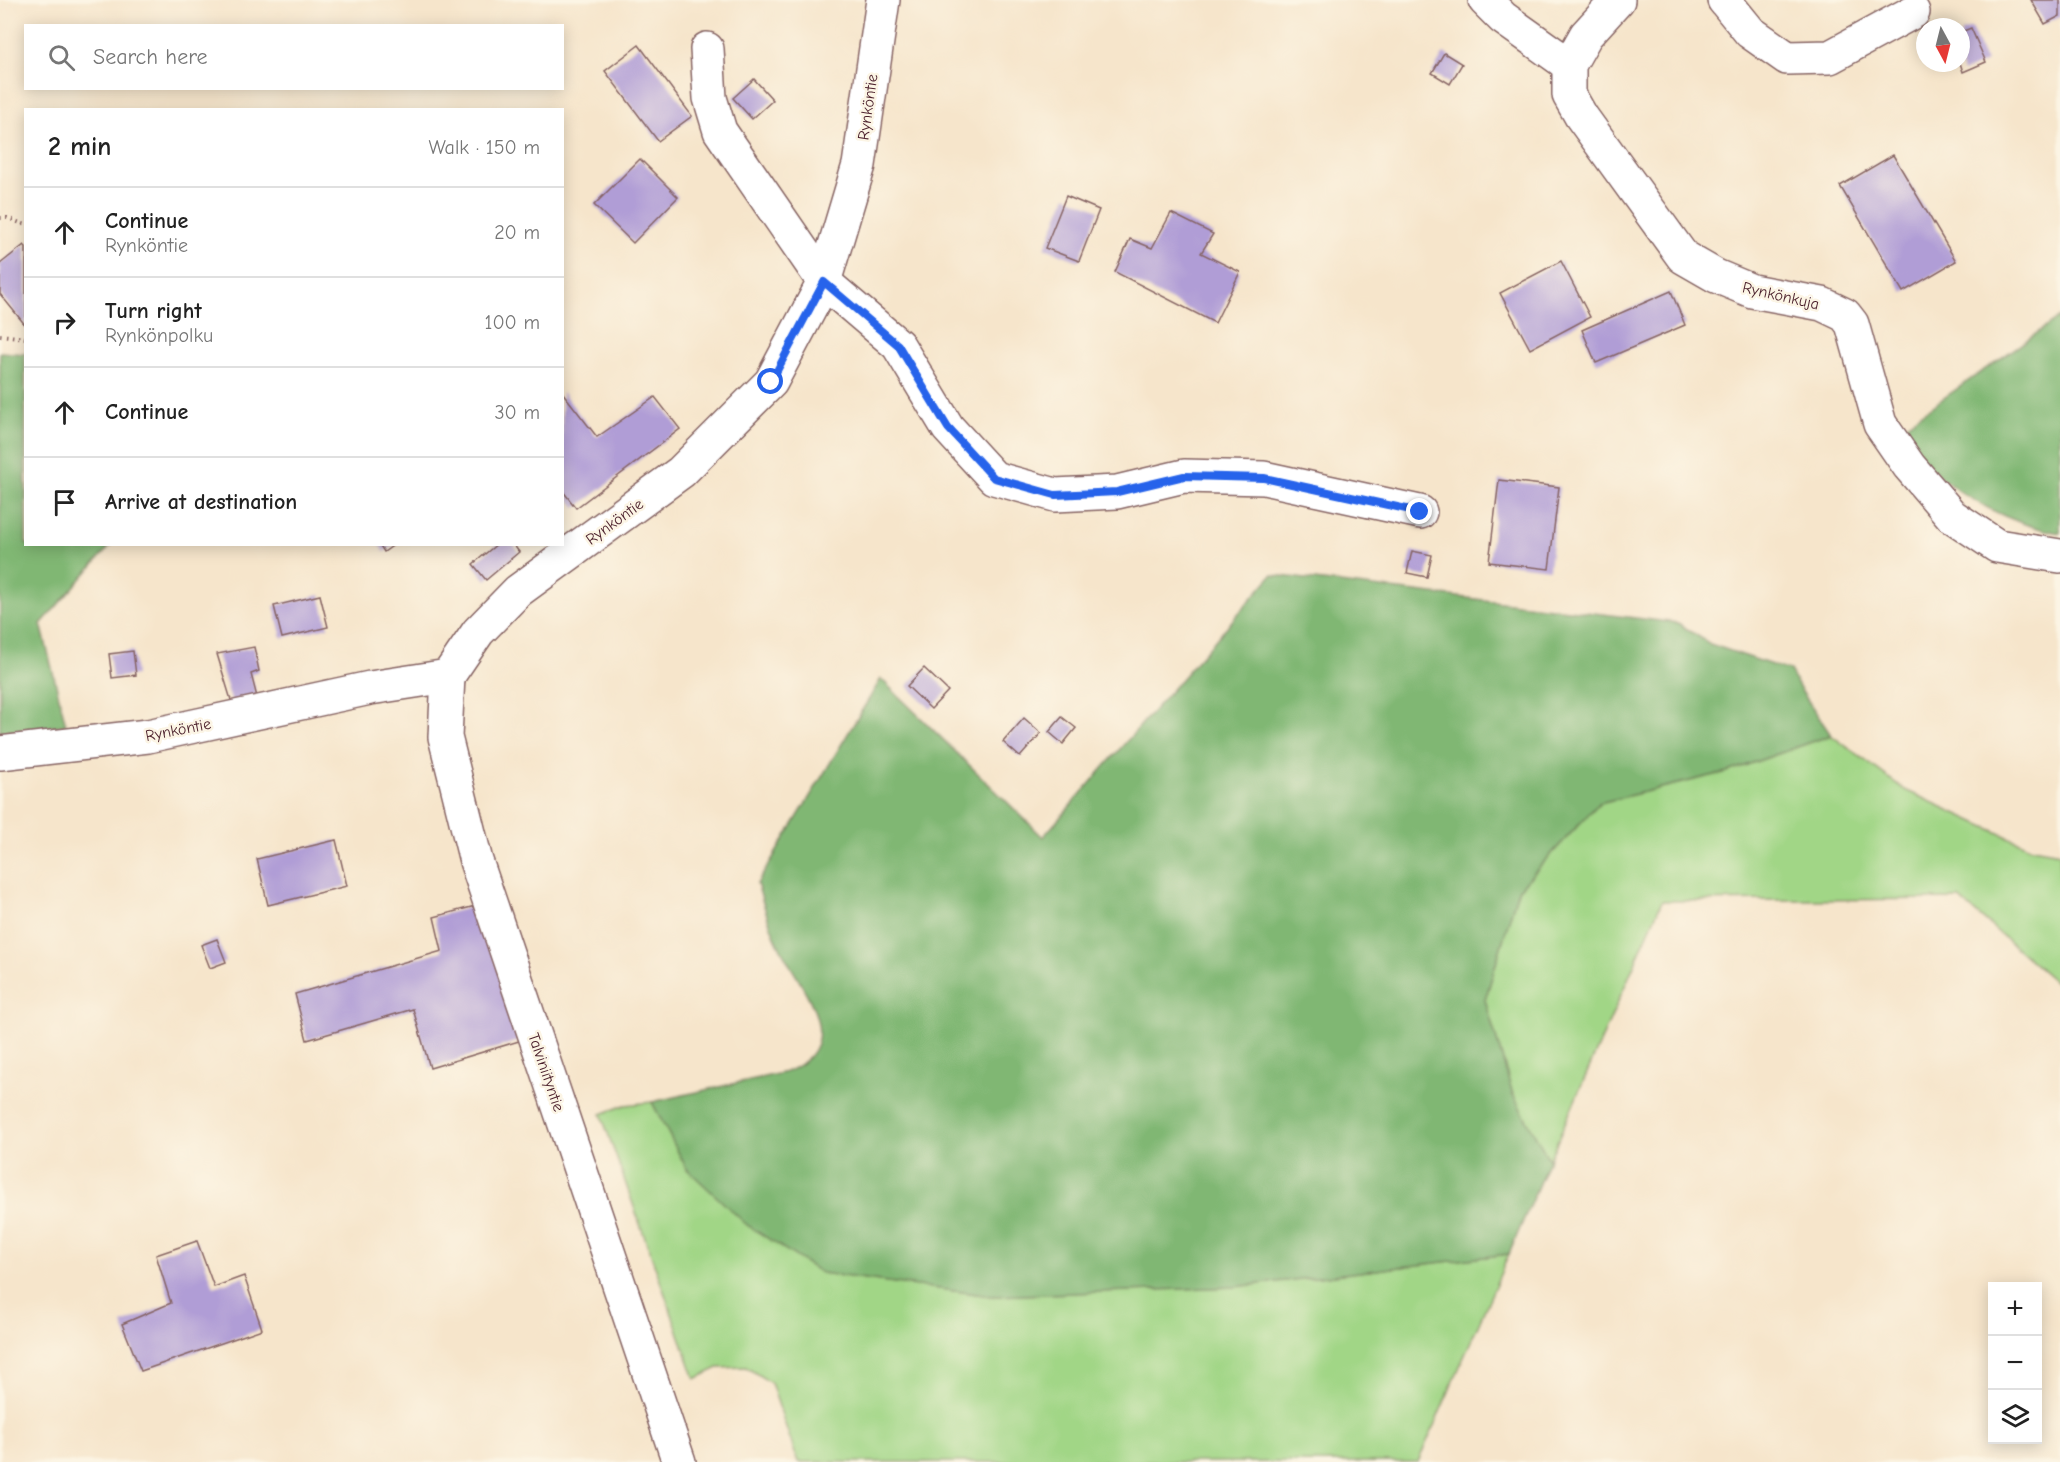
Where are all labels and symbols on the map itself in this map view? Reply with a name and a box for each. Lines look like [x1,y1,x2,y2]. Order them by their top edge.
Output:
north arrow [1916,18,1970,72]
street label: Rynköntie [854,73,882,141]
street label: Rynkönkuja [1741,278,1821,314]
route start [757,368,783,394]
street label: Rynköntie [582,495,647,549]
route end [1406,498,1432,524]
street label: Rynköntie [144,715,213,745]
street label: Talviniityntie [524,1031,568,1114]

